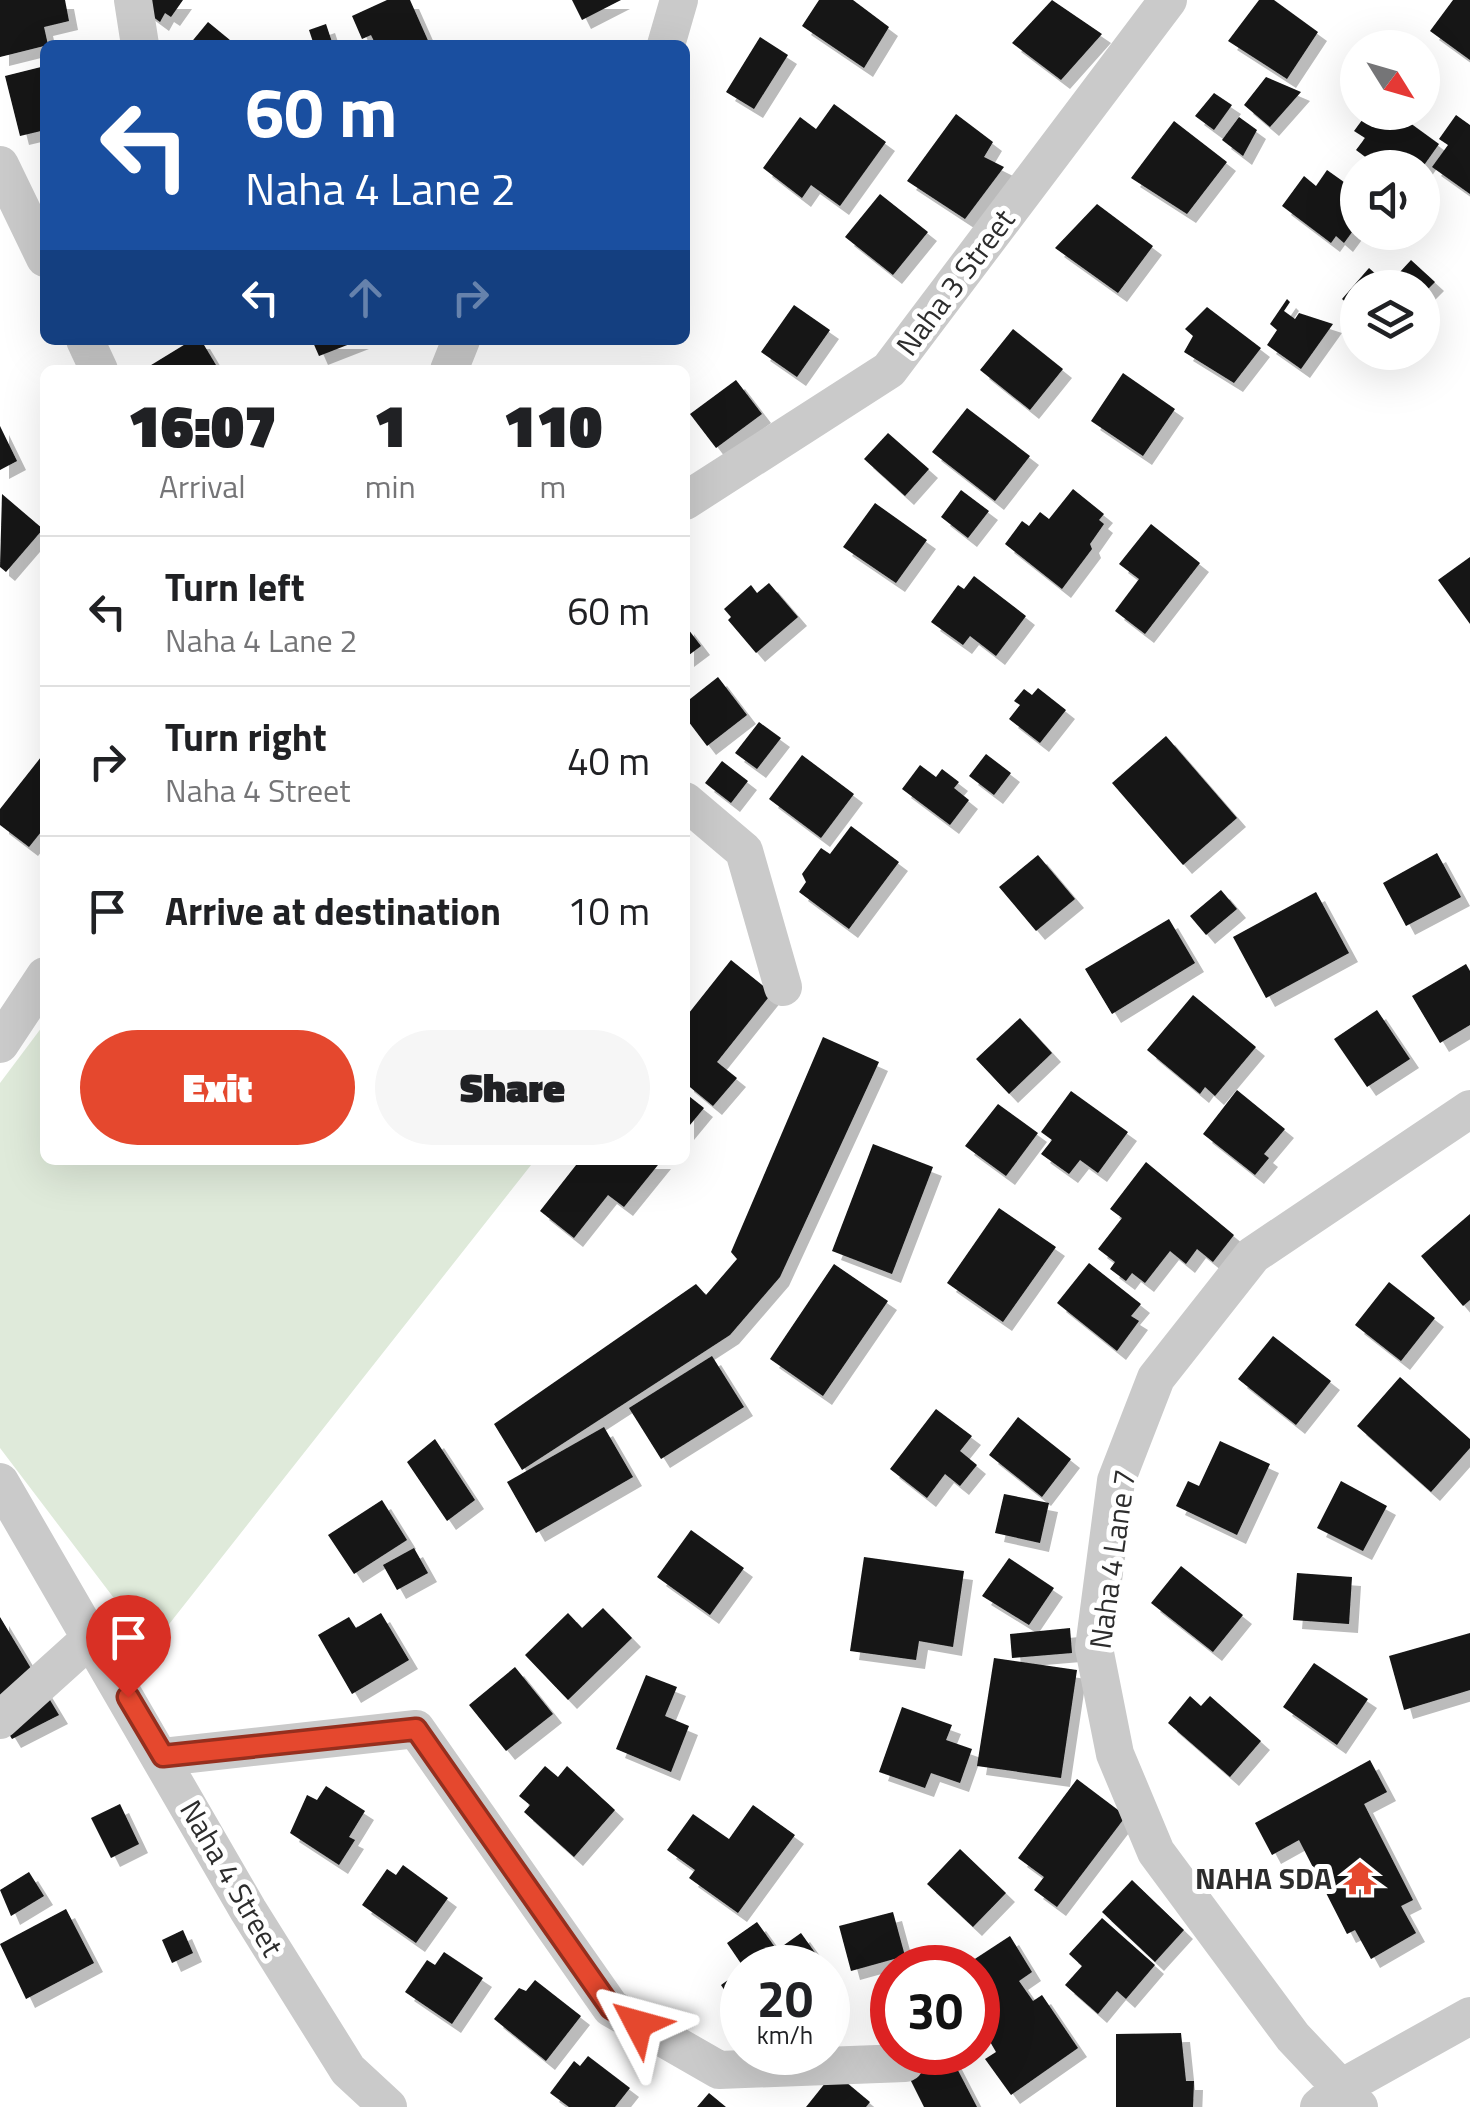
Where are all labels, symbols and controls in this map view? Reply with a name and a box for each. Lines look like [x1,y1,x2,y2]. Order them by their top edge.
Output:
north arrow [1340,30,1440,130]
map controls [1340,30,1440,370]
text: 60 m [245,58,398,164]
icon: left [80,80,210,210]
button: sound [1340,150,1440,250]
text: Naha 4 Lane 2 [245,154,516,222]
street label: Naha 3 Street [884,198,1026,365]
icon: left [233,270,288,325]
icon: ahead [338,270,393,325]
icon: right [443,270,498,325]
button: layers [1340,270,1440,370]
text: 16:07 [128,379,277,470]
text: 1 [374,379,407,470]
text: 110 [503,379,602,470]
text: Arrival [159,462,246,510]
text: min [365,462,416,510]
text: m [539,462,566,510]
text: Turn left [165,558,305,616]
text: 60 m [567,582,650,640]
icon: left [80,584,135,639]
text: Naha 4 Lane 2 [165,616,358,664]
text: Turn right [165,708,327,766]
text: 40 m [567,732,650,790]
icon: right [80,734,135,789]
text: Naha 4 Street [165,766,350,814]
text: Arrive at destination [165,882,501,940]
text: 10 m [567,882,650,940]
icon: arrive [80,884,135,939]
button: Exit [80,1030,355,1145]
button: Share [375,1030,650,1145]
street label: Naha 4 Lane 7 [1077,1466,1147,1652]
pin [86,1595,171,1698]
icon: arrive [101,1610,156,1665]
street label: Naha 4 Street [169,1791,296,1965]
place label: NAHA SDA [1195,1855,1332,1901]
temple icon: NAHA SDA [1341,1859,1379,1897]
speed limit sign: 30 [870,1945,1000,2075]
text: 20 [757,1960,813,2036]
position arrow [586,1972,690,2076]
text: km/h [757,2016,813,2054]

